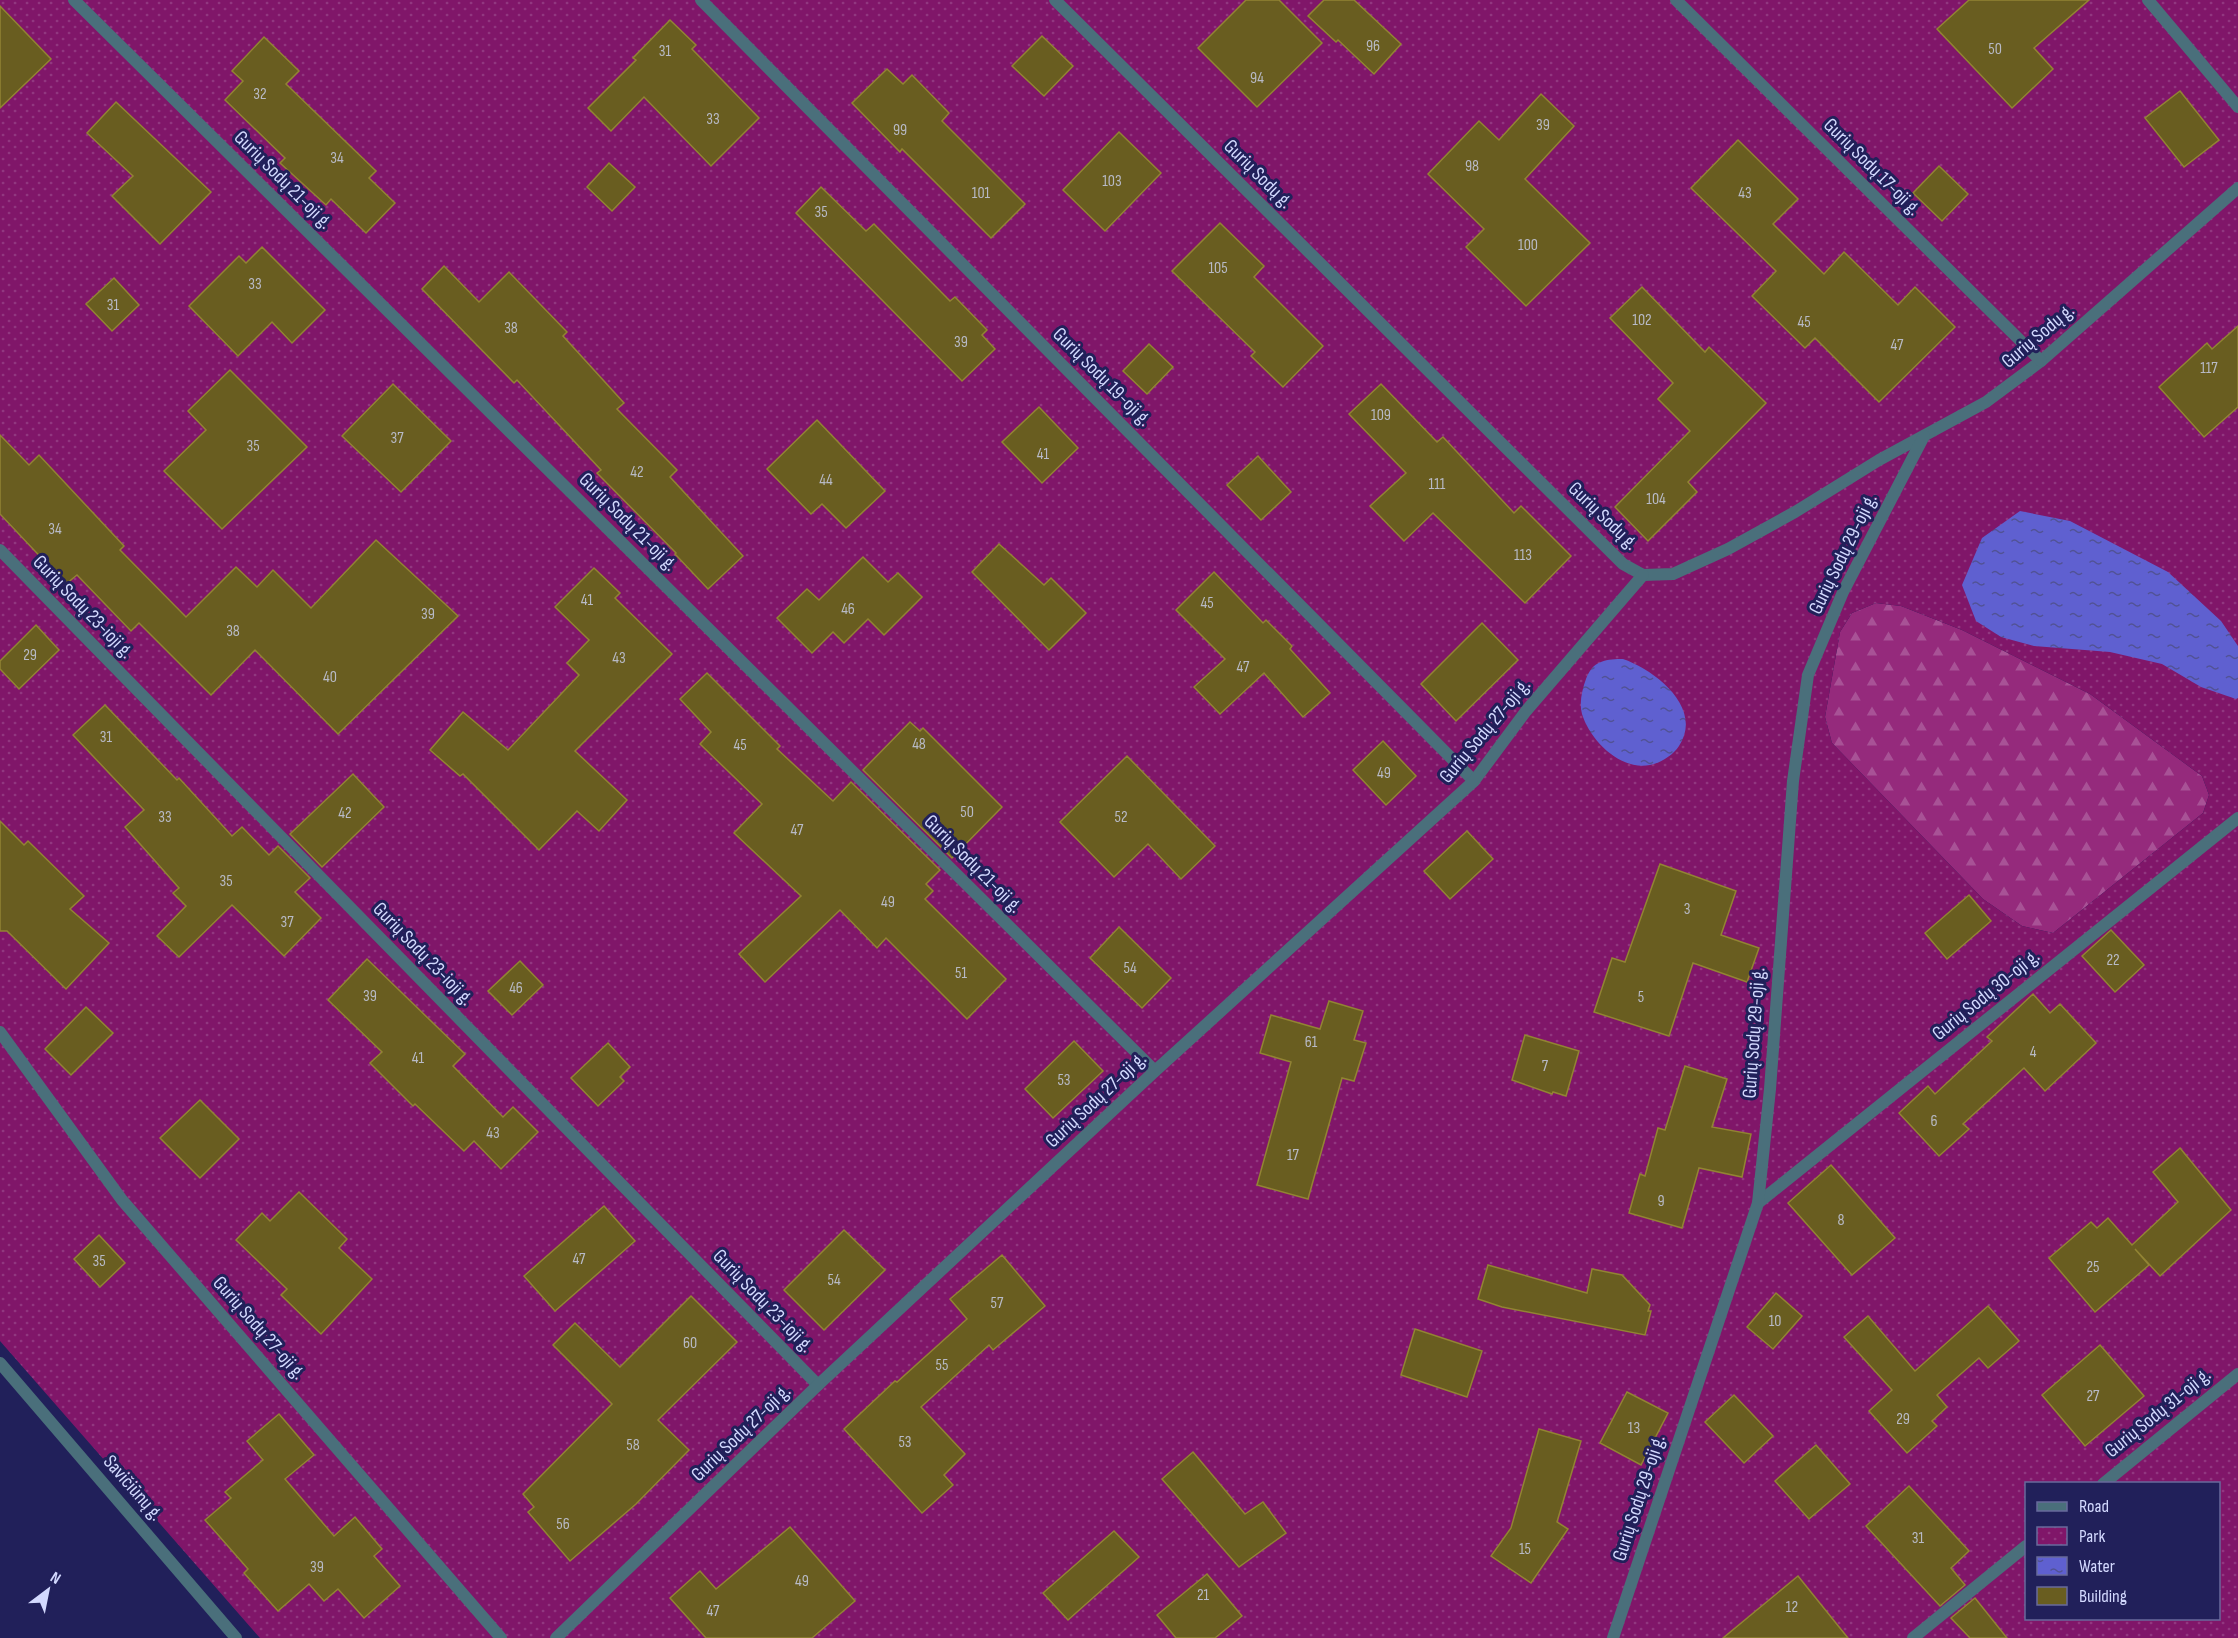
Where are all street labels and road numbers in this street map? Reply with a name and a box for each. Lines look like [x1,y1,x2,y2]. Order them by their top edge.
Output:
street label: Gurių Sodų 17-oji g. [1818,113,1926,221]
street label: Gurių Sodų 21-oji g. [229,126,337,234]
street label: Gurių Sodų g. [1218,134,1298,214]
street label: Gurių Sodų g. [1997,299,2079,373]
street label: Gurių Sodų 19-oji g. [1048,323,1156,431]
street label: Gurių Sodų 21-oji g. [574,468,682,576]
street label: Gurių Sodų g. [1563,477,1643,555]
street label: Gurių Sodų 29-oji g. [1803,490,1883,618]
street label: Gurių Sodų 23-ioji g. [28,550,138,664]
street label: Gurių Sodų 27-oji g. [1434,674,1536,788]
street label: Gurių Sodų 21-oji g. [919,810,1027,918]
street label: Gurių Sodų 23-ioji g. [368,897,478,1011]
street label: Gurių Sodų 30-oji g. [1927,944,2045,1046]
street label: Gurių Sodų 29-oji g. [1737,967,1771,1099]
street label: Gurių Sodų 27-oji g. [1041,1047,1151,1153]
street label: Gurių Sodų 23-ioji g. [708,1244,818,1358]
street label: Gurių Sodų 27-oji g. [208,1271,310,1385]
street label: Gurių Sodų 31-oji g. [2100,1363,2216,1463]
street label: Gurių Sodų 27-oji g. [686,1379,796,1487]
street label: Gurių Sodų 29-oji g. [1607,1432,1671,1564]
street label: Savičiūnų g. [98,1450,168,1526]

